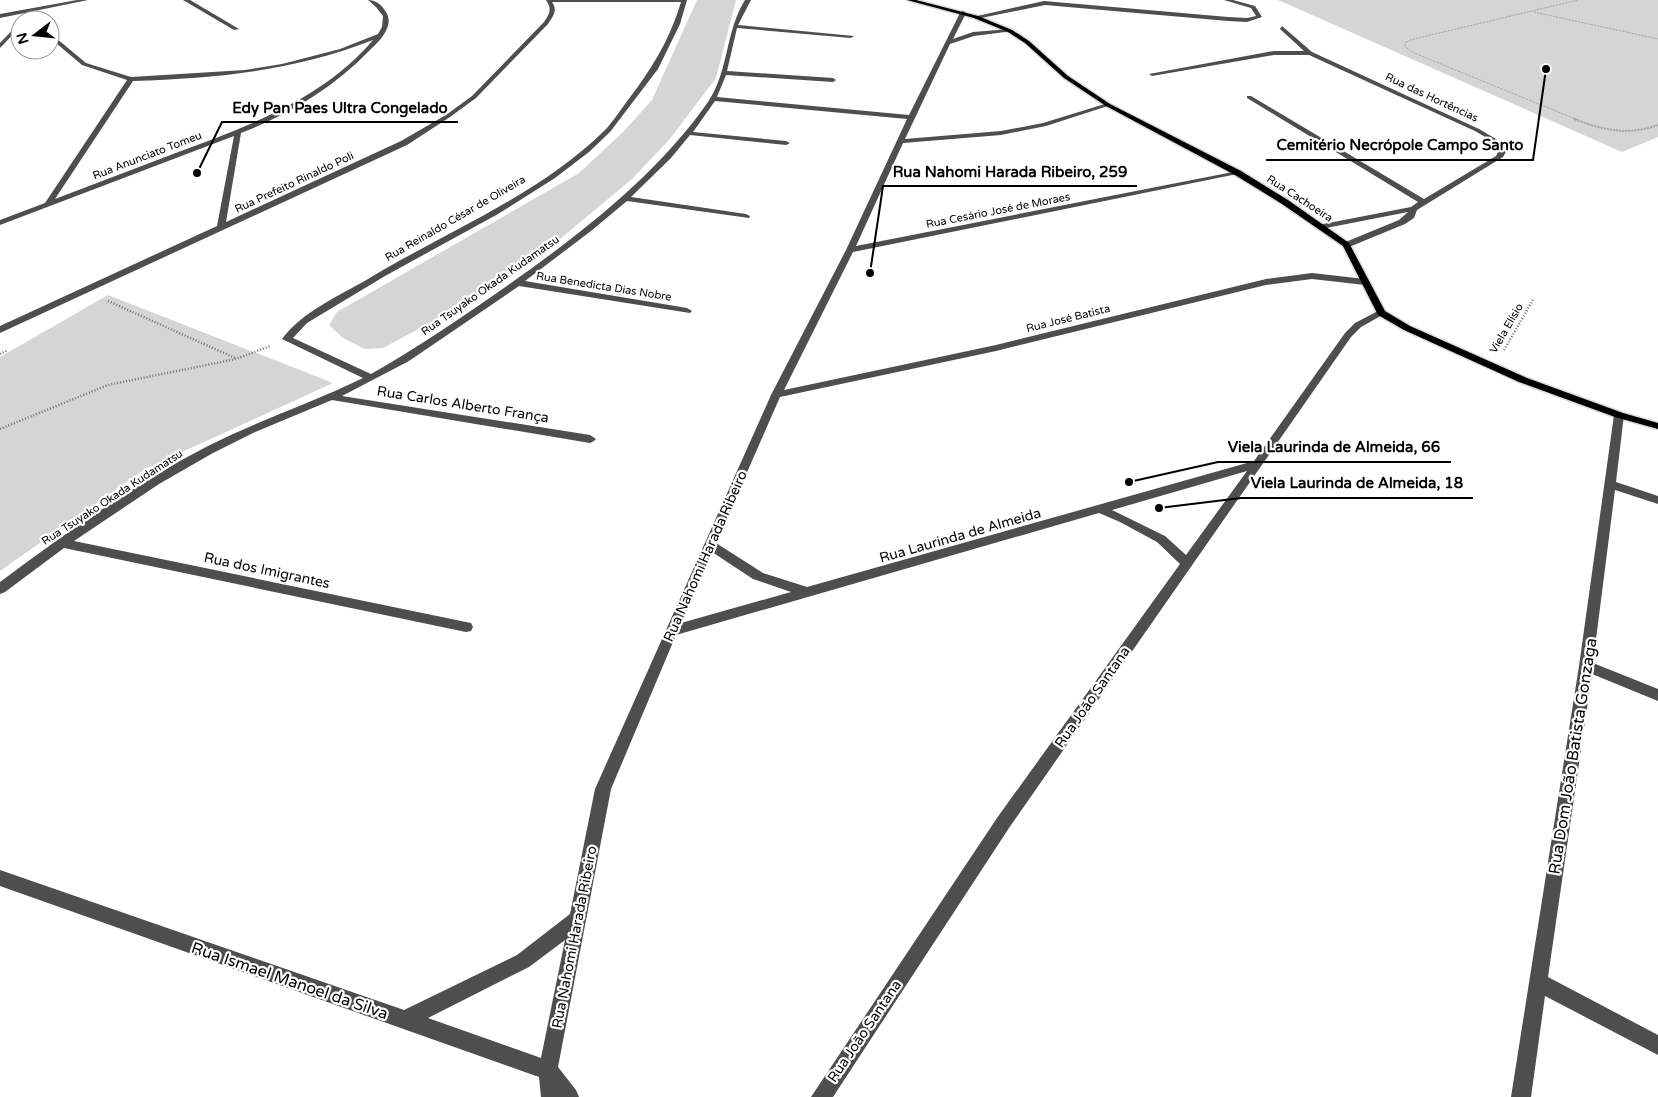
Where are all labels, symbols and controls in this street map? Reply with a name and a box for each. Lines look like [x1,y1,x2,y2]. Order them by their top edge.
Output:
north arrow [10,10,60,60]
text: N [13,31,33,46]
street label: Rua das Hortências [1383,70,1480,125]
callout: Edy Pan Paes Ultra Congelado [222,92,458,122]
text: Edy Pan Paes Ultra Congelado [232,99,448,118]
street label: Rua Anunciato Tomeu [91,129,204,182]
callout: Cemitério Necrópole Campo Santo [1266,130,1533,160]
text: Cemitério Necrópole Campo Santo [1277,136,1523,155]
street label: Rua Prefeito Rinaldo Poli [233,149,356,216]
callout: Rua Nahomi Harada Ribeiro, 259 [883,156,1137,186]
text: Rua Nahomi Harada Ribeiro, 259 [893,163,1127,181]
street label: Rua Cachoeira [1264,172,1335,225]
street label: Rua Reinaldo César de Oliveira [383,173,528,264]
street label: Rua Cesário José de Moraes [925,190,1071,231]
street label: Rua Tsuyako Okada Kudamatsu [419,233,562,338]
street label: Rua Benedicta Dias Nobre [535,269,673,304]
street label: Viela Elísio [1487,301,1526,356]
street label: Rua José Batista [1025,302,1111,335]
street label: Rua Carlos Alberto França [376,382,550,426]
callout: Viela Laurinda de Almeida, 66 [1218,432,1451,462]
text: Viela Laurinda de Almeida, 66 [1228,438,1440,456]
street label: Rua Tsuyako Okada Kudamatsu [39,447,185,548]
street label: Rua Nahomi Harada Ribeiro [660,468,751,644]
callout: Viela Laurinda de Almeida, 18 [1241,468,1473,498]
text: Viela Laurinda de Almeida, 18 [1251,474,1464,492]
street label: Rua Laurinda de Almeida [877,504,1043,567]
street label: Rua dos Imigrantes [202,549,332,592]
street label: Rua Dom João Batista Gonzaga [1544,636,1602,876]
street label: Rua João Santana [1051,643,1134,751]
street label: Rua Nahomi Harada Ribeiro [548,844,601,1030]
street label: Rua Ismael Manoel da Silva [189,938,391,1024]
street label: Rua João Santana [824,977,905,1086]

